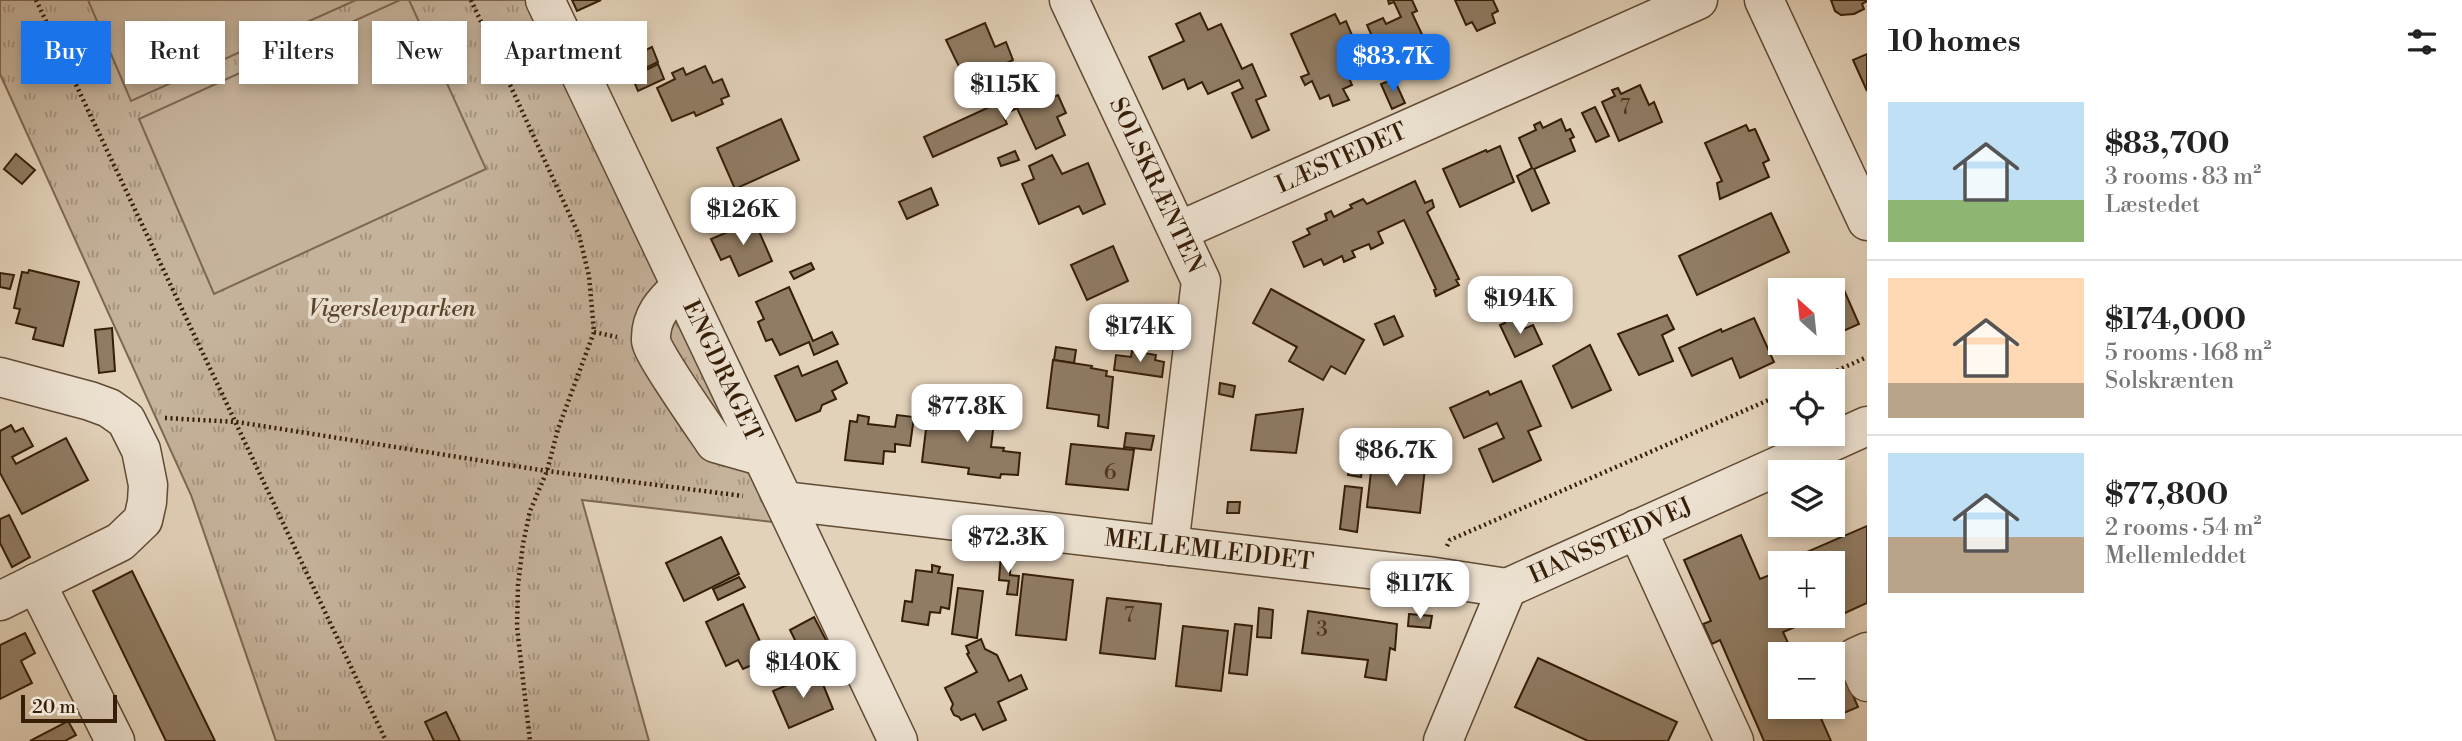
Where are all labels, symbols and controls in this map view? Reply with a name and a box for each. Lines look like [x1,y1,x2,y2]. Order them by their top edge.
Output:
chip: Buy [21,21,111,84]
chip: Rent [125,21,225,84]
chip: Filters [239,21,358,84]
chip: New [372,21,467,84]
chip: Apartment [481,21,647,84]
text: 10 homes [1888,23,2021,61]
icon: filters [2403,23,2441,61]
pin: $83.7K [1336,34,1450,94]
text: $83.7K [1353,43,1433,71]
pin: $115K [956,62,1054,122]
text: $115K [970,71,1040,99]
street label: SOLSKRÆNTEN [1102,93,1210,278]
house number: 7 [1620,95,1631,121]
street label: LÆSTEDET [1271,116,1412,201]
text: $83,700 [2105,125,2230,163]
icon: home [1944,130,2028,214]
text: 3 rooms · 83 m² [2105,163,2261,191]
pin: $126K [694,188,792,247]
text: Læstedet [2105,191,2200,219]
text: $126K [707,196,779,224]
pin: $194K [1471,276,1569,336]
north arrow [1768,278,1844,355]
map controls [1768,278,1845,719]
text: $194K [1484,285,1556,313]
park label: Vigerslevparken [308,294,476,324]
street label: ENGDRAGET [675,296,768,447]
text: $174,000 [2105,301,2246,339]
pin: $174K [1091,304,1189,364]
icon: home [1944,306,2028,390]
text: $174K [1105,313,1175,341]
text: 5 rooms · 168 m² [2105,339,2272,367]
text: Solskrænten [2105,367,2234,395]
button: locate [1768,369,1845,446]
pin: $77.8K [910,384,1024,444]
text: $77.8K [927,393,1007,421]
pin: $86.7K [1339,428,1453,488]
text: $86.7K [1355,437,1437,465]
house number: 6 [1104,460,1117,486]
button: layers [1768,460,1845,537]
text: $77,800 [2105,476,2228,514]
icon: home [1944,481,2028,565]
street label: HANSSTEDVEJ [1525,491,1698,591]
text: 2 rooms · 54 m² [2105,514,2262,542]
pin: $72.3K [951,516,1065,575]
street label: MELLEMLEDDET [1103,523,1315,578]
text: $72.3K [968,524,1048,552]
text: Mellemleddet [2105,542,2247,570]
button: + [1768,551,1845,628]
pin: $117K [1371,562,1469,621]
text: $117K [1386,570,1454,598]
house number: 7 [1124,603,1135,629]
house number: 3 [1316,617,1328,643]
pin: $140K [754,640,852,700]
button: − [1768,642,1845,719]
text: $140K [766,649,840,677]
scale bar [21,692,117,724]
text: 20 m [32,695,76,719]

